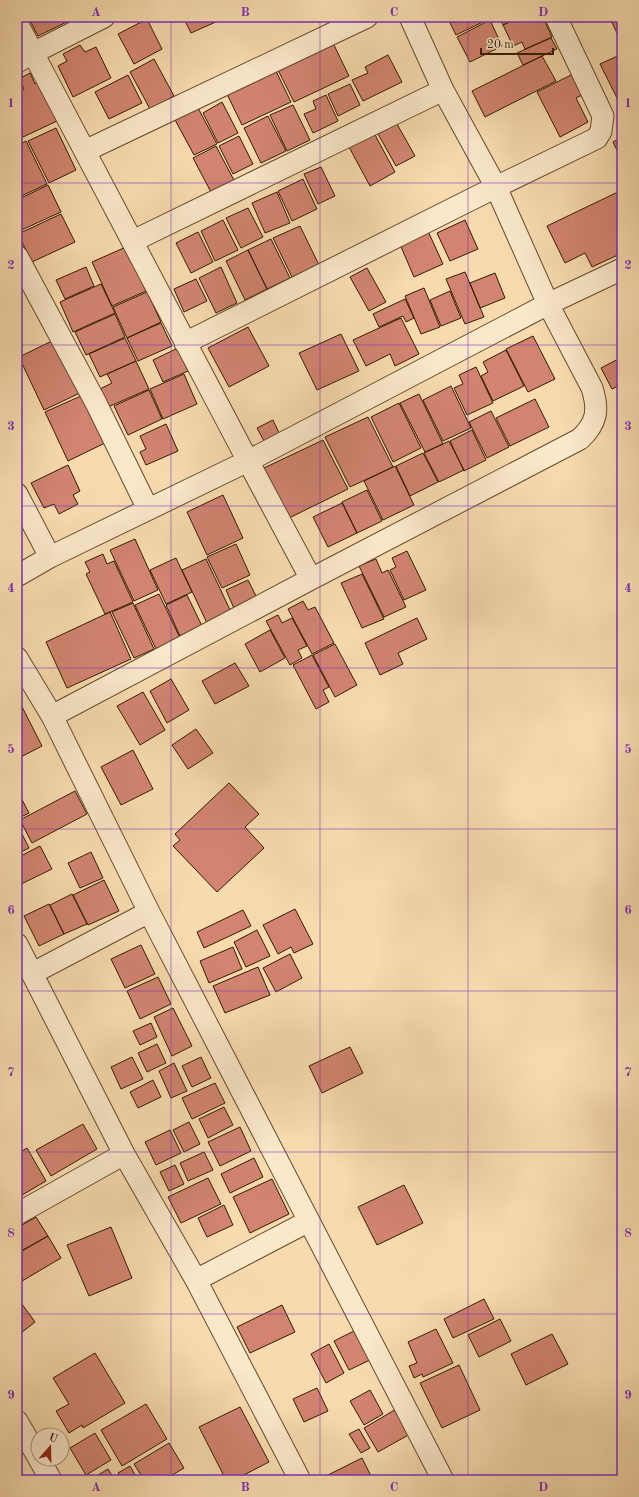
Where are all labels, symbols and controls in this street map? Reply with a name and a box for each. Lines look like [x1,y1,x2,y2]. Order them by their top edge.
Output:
text: A [91,6,101,19]
text: B [240,6,250,19]
text: C [390,6,398,19]
text: D [538,6,548,19]
scale bar [481,30,553,56]
text: 20 m [487,39,514,51]
text: 1 [7,97,15,110]
text: 1 [624,97,632,110]
text: 2 [7,259,15,272]
text: 2 [624,259,632,272]
text: 3 [7,420,15,433]
text: 3 [624,420,632,433]
text: 4 [7,582,15,595]
text: 4 [624,582,632,595]
text: 5 [7,743,15,756]
text: 5 [624,743,632,756]
text: 6 [7,904,15,917]
text: 6 [624,904,632,917]
text: 7 [7,1066,15,1079]
text: 7 [624,1066,632,1079]
text: 8 [7,1227,15,1240]
text: 8 [624,1227,632,1240]
text: 9 [7,1389,15,1402]
text: 9 [624,1389,632,1402]
north arrow [30,1427,70,1467]
text: U [47,1432,59,1446]
text: A [91,1481,101,1494]
text: B [240,1481,250,1494]
text: C [390,1481,398,1494]
text: D [538,1481,548,1494]

